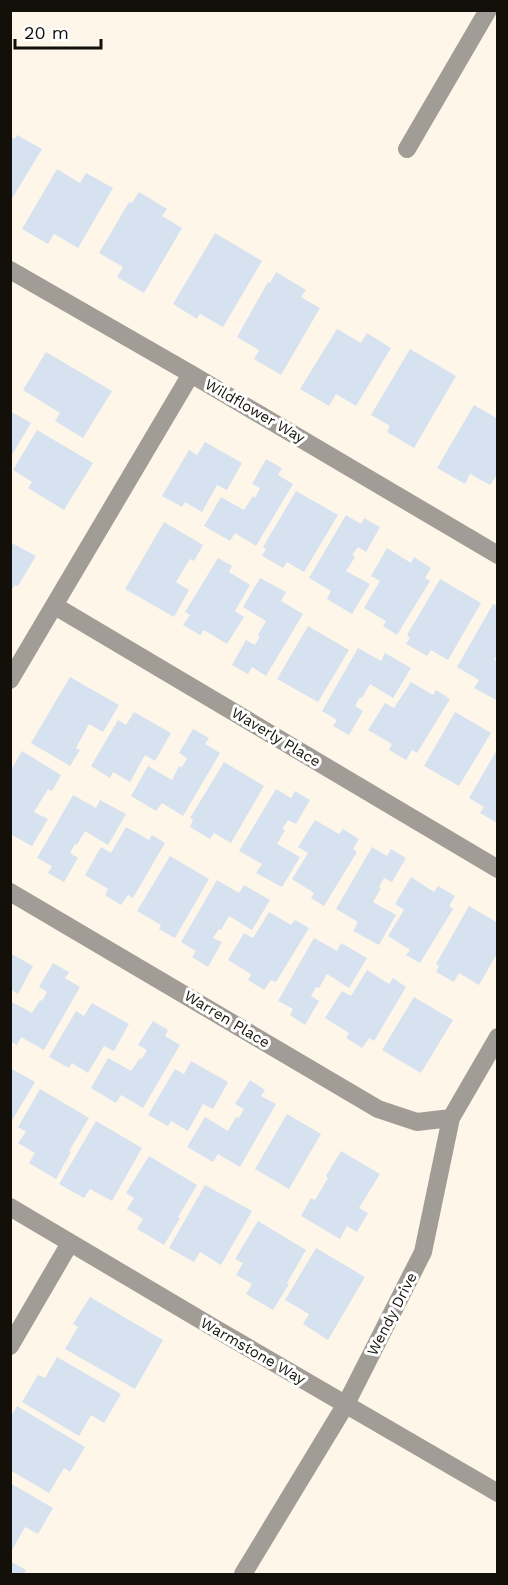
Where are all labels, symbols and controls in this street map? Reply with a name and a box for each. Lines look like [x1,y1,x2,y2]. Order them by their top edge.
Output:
scale bar [15,12,100,50]
text: 20 m [24,22,69,43]
street label: Wildflower Way [202,375,309,447]
street label: Waverly Place [228,703,324,771]
street label: Warren Place [181,986,273,1052]
street label: Wendy Drive [363,1269,421,1359]
street label: Warmstone Way [197,1314,309,1388]

